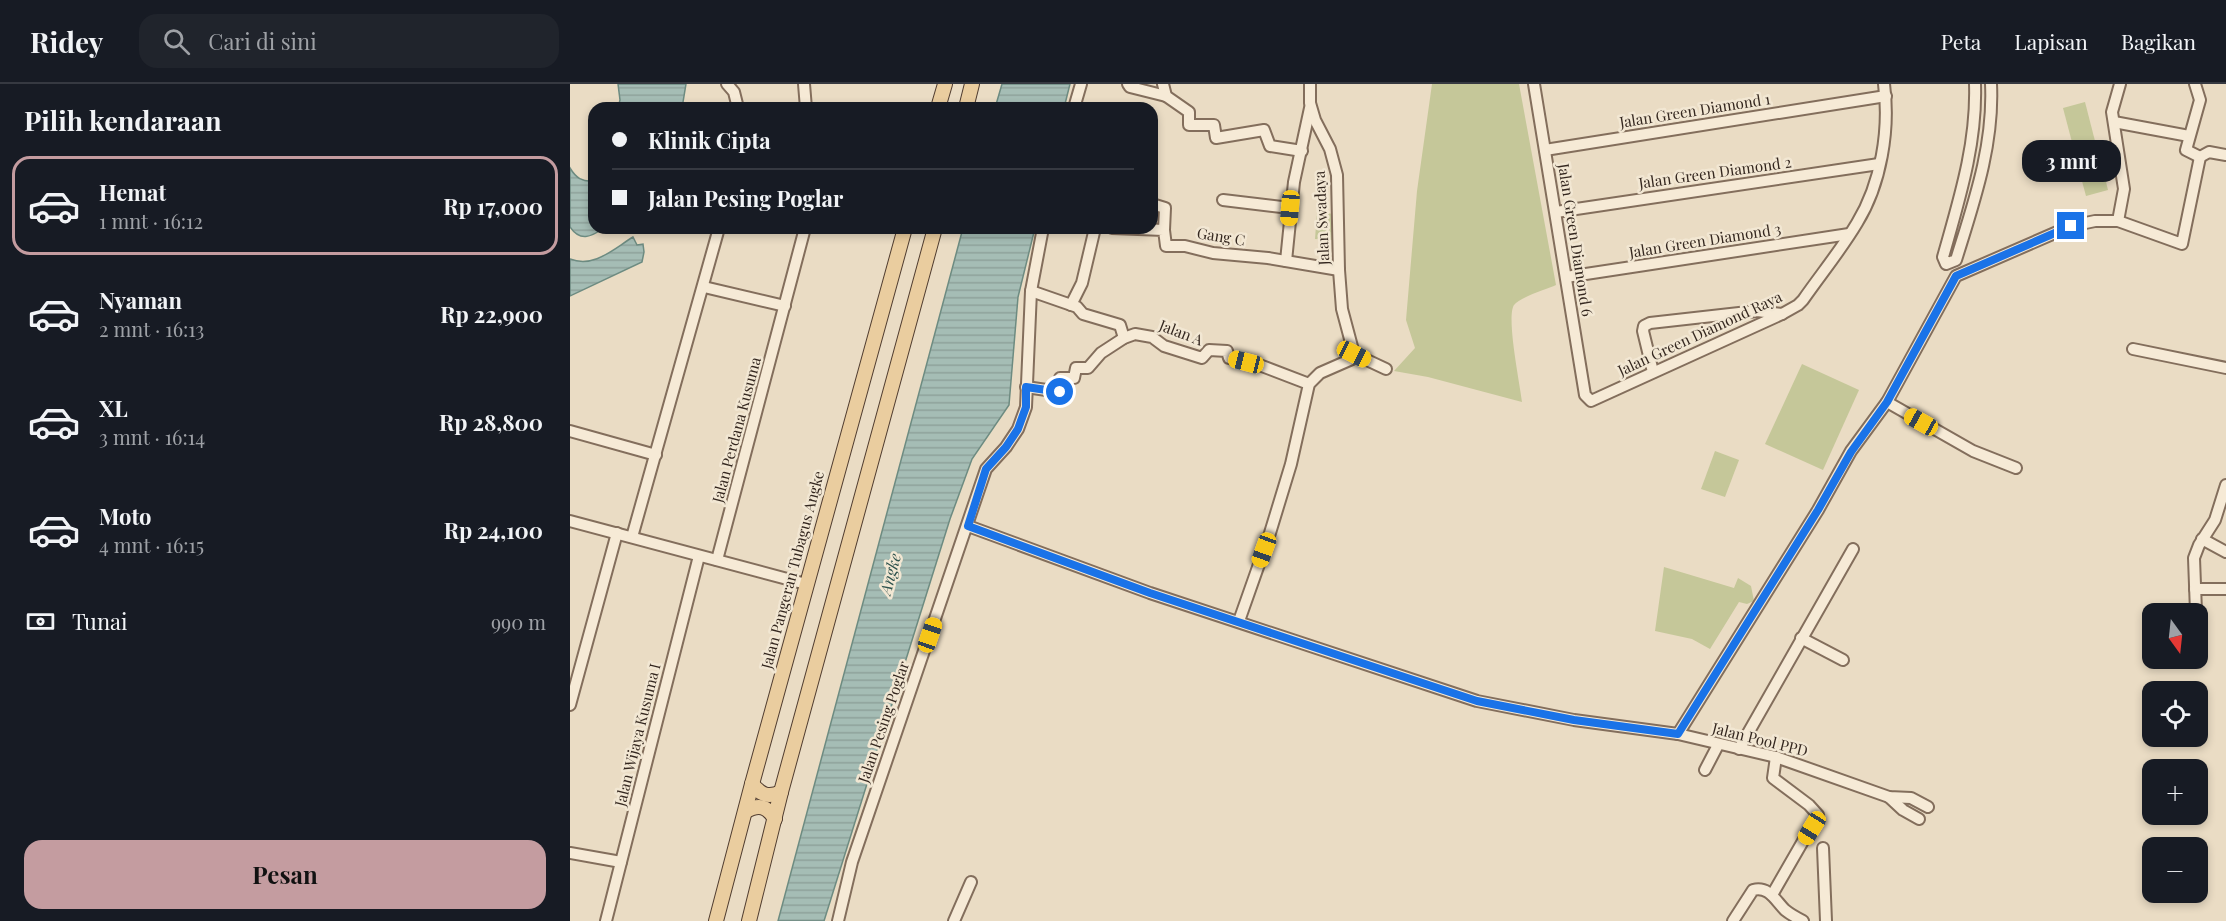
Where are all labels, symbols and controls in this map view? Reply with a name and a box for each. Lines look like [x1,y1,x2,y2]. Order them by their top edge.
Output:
search box [139,14,559,68]
text: Ridey [30,23,103,60]
icon: search [160,25,193,58]
text: Cari di sini [208,26,317,56]
text: Peta [1941,27,1981,55]
text: Lapisan [2014,27,2088,55]
text: Bagikan [2121,27,2196,55]
street label: Jalan Green Diamond 1 [1617,88,1772,132]
text: Pilih kendaraan [24,102,222,138]
text: Klinik Cipta [648,125,771,155]
callout: 3 mnt [2022,139,2120,181]
text: 3 mnt [2046,147,2097,174]
street label: Jalan Green Diamond 2 [1636,151,1793,193]
street label: Jalan Green Diamond 6 [1554,161,1598,318]
street label: Jalan Swadaya [1309,170,1334,267]
text: Hemat [99,177,166,207]
icon: car [27,179,81,233]
text: Jalan Pesing Poglar [648,183,843,213]
car [1279,189,1301,227]
text: Rp 17,000 [443,191,543,221]
text: 1 mnt · 16:12 [99,207,203,234]
route end [2057,212,2084,239]
street label: Jalan Green Diamond 3 [1626,218,1783,262]
street label: Gang C [1196,222,1247,250]
text: Nyaman [99,285,182,315]
street label: Jalan Green Diamond Raya [1613,286,1785,380]
icon: car [27,287,81,341]
text: Rp 22,900 [440,299,543,329]
street label: Jalan A [1156,314,1207,350]
text: 2 mnt · 16:13 [99,315,204,342]
car [1334,338,1374,370]
car [1226,349,1266,375]
street label: Jalan Perdana Kusuma [707,354,765,506]
route start [1046,378,1073,405]
text: XL [99,393,128,423]
icon: car [27,395,81,449]
car [1901,405,1941,439]
text: Rp 28,800 [439,407,543,437]
text: 3 mnt · 16:14 [99,423,205,450]
street label: Jalan Pangeran Tubagus Angke [756,468,828,672]
text: Moto [99,501,152,531]
icon: car [27,503,81,557]
text: Rp 24,100 [444,515,543,545]
car [1249,530,1279,570]
text: 4 mnt · 16:15 [99,531,204,558]
water label: Angke [873,551,905,599]
north arrow [2142,603,2208,669]
map controls [2142,603,2208,903]
icon: cash [24,605,57,638]
text: Tunai [72,606,127,636]
text: 990 m [491,608,546,635]
car [916,615,944,655]
street label: Jalan Pesing Poglar [853,658,913,786]
street label: Jalan Wijaya Kusuma I [609,661,664,809]
button: locate [2142,681,2208,747]
street label: Jalan Pool PPD [1709,717,1810,761]
button: + [2142,759,2208,825]
car [1795,808,1829,848]
button: − [2142,837,2208,903]
button: Pesan [24,840,546,909]

